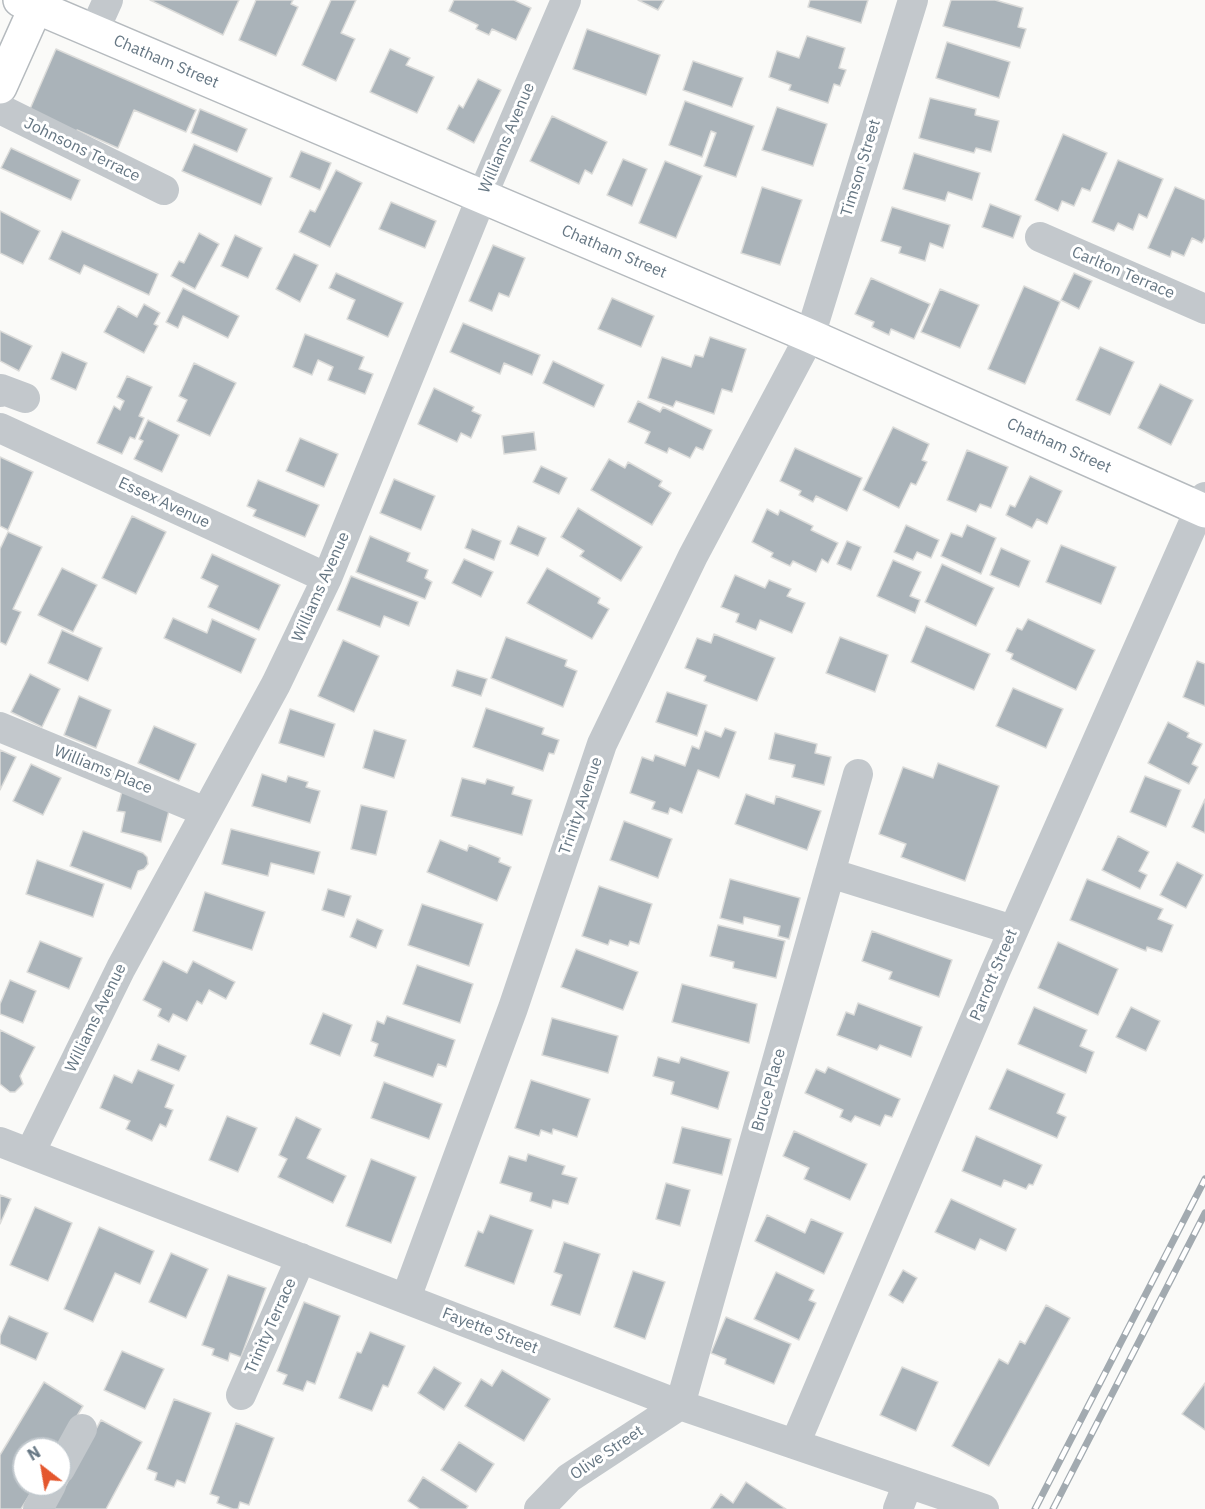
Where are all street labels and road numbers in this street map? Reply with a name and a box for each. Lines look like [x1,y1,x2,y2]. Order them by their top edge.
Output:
street label: Chatham Street [110,31,222,93]
street label: Williams Avenue [475,80,539,196]
street label: Johnsons Terrace [21,114,143,186]
street label: Timson Street [837,117,885,219]
street label: Chatham Street [558,221,670,283]
street label: Carlton Terrace [1069,243,1177,303]
street label: Chatham Street [1004,414,1114,478]
street label: Essex Avenue [115,473,213,533]
street label: Williams Avenue [288,529,354,645]
street label: Williams Place [51,742,155,798]
street label: Trinity Avenue [555,755,607,857]
street label: Parrott Street [966,926,1022,1024]
street label: Williams Avenue [61,961,131,1075]
street label: Bruce Place [748,1046,790,1134]
street label: Trinity Terrace [241,1275,301,1377]
street label: Fayette Street [439,1304,541,1358]
street label: Olive Street [567,1422,647,1484]

